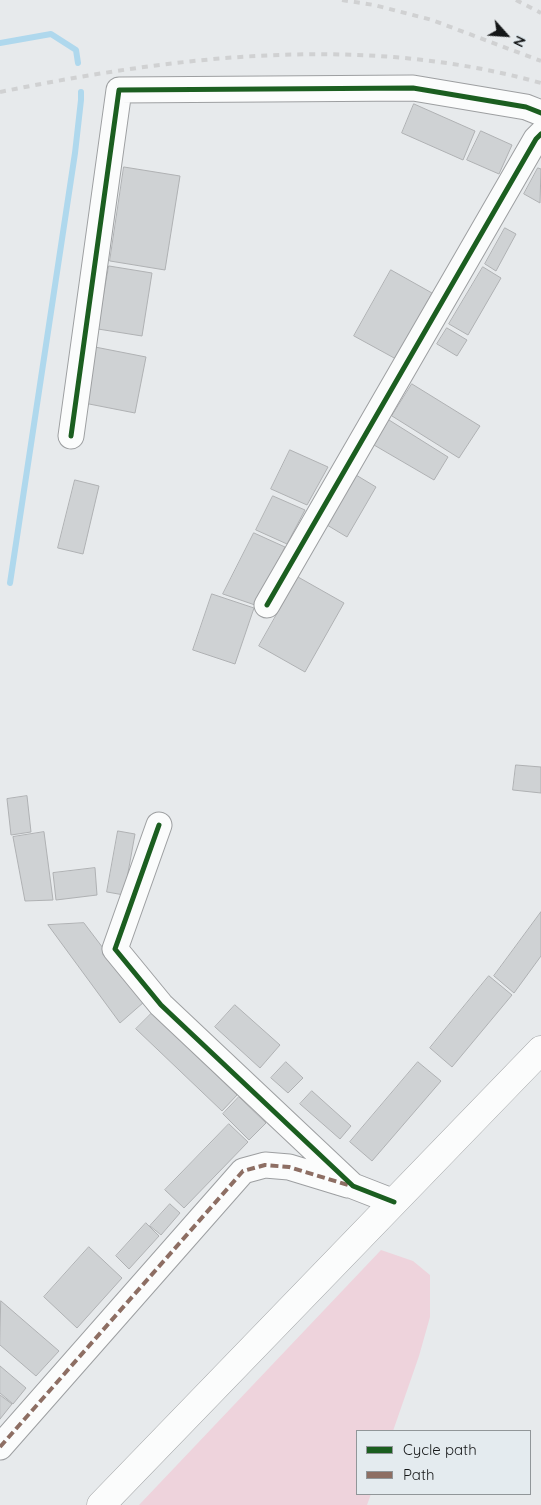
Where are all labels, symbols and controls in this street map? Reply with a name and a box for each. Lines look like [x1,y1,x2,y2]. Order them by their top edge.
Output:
north arrow [481,10,531,60]
text: N [509,33,530,50]
legend [356,1430,531,1495]
text: Cycle path [403,1440,477,1459]
text: Path [403,1465,435,1484]

